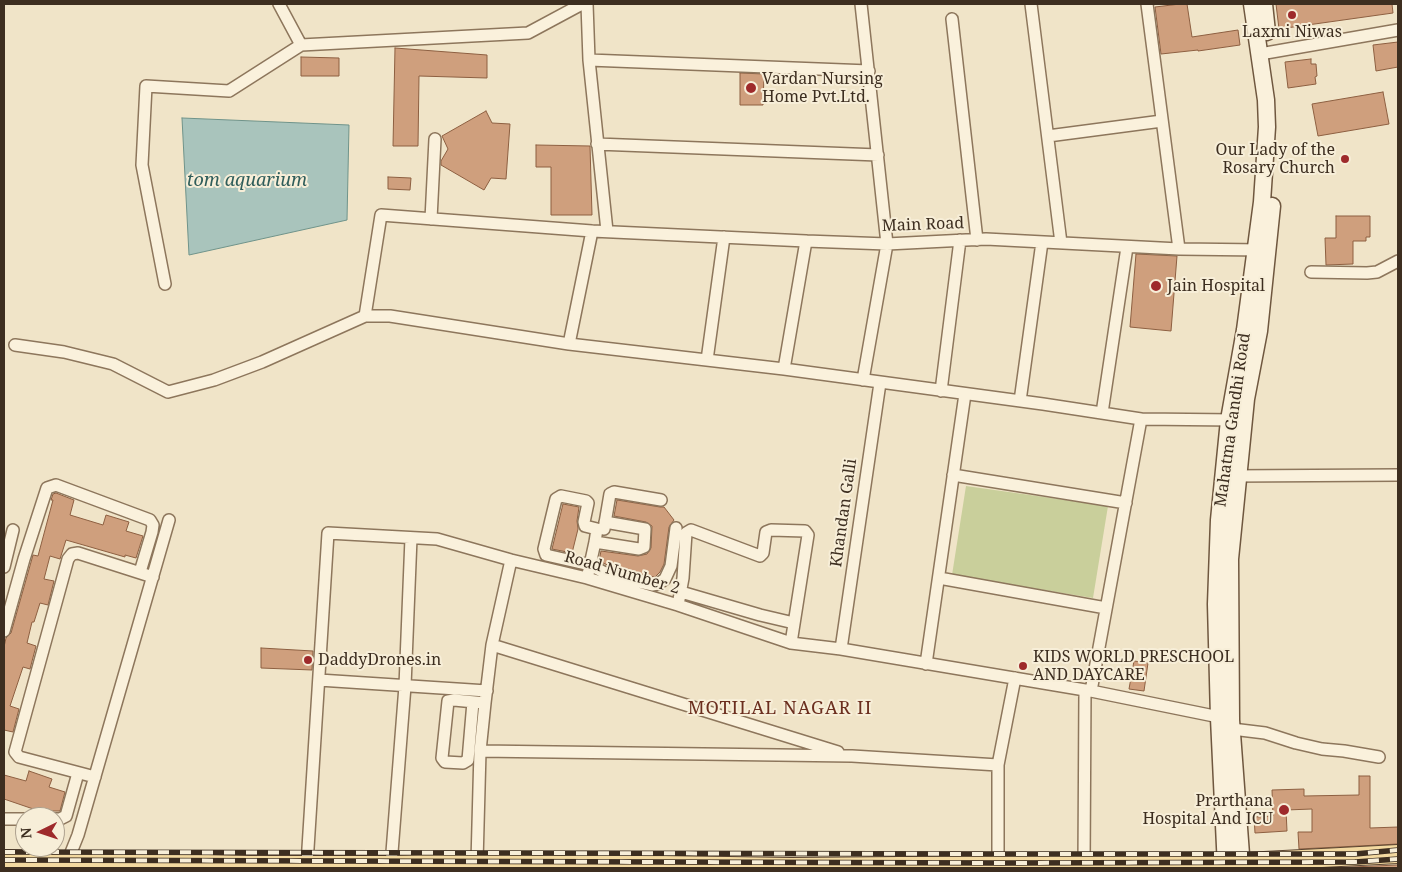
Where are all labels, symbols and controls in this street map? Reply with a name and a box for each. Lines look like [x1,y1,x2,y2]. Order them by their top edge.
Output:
marker: Laxmi Niwas [1286,9,1298,21]
place label: Laxmi Niwas [1242,22,1342,42]
place label: Vardan Nursing Home Pvt.Ltd. [762,69,883,107]
marker: Vardan Nursing Home Pvt.Ltd. [744,81,758,95]
place label: Our Lady of the Rosary Church [1216,140,1335,178]
marker: Our Lady of the Rosary Church [1339,153,1351,165]
water label: tom aquarium [187,170,307,192]
street label: Main Road [882,214,964,236]
place label: Jain Hospital [1167,276,1265,296]
marker: Jain Hospital [1149,279,1163,293]
street label: Mahatma Gandhi Road [1211,332,1255,508]
street label: Khandan Galli [827,457,861,569]
street label: Road Number 2 [562,547,682,599]
place label: KIDS WORLD PRESCHOOL AND DAYCARE [1033,647,1234,685]
place label: DaddyDrones.in [318,650,441,670]
marker: DaddyDrones.in [302,654,314,666]
marker: KIDS WORLD PRESCHOOL AND DAYCARE [1017,660,1029,672]
district label: MOTILAL NAGAR II [686,698,874,720]
place label: Prarthana Hospital And ICU [1142,791,1273,829]
marker: Prarthana Hospital And ICU [1277,803,1291,817]
north arrow [15,807,65,857]
text: N [16,827,35,839]

